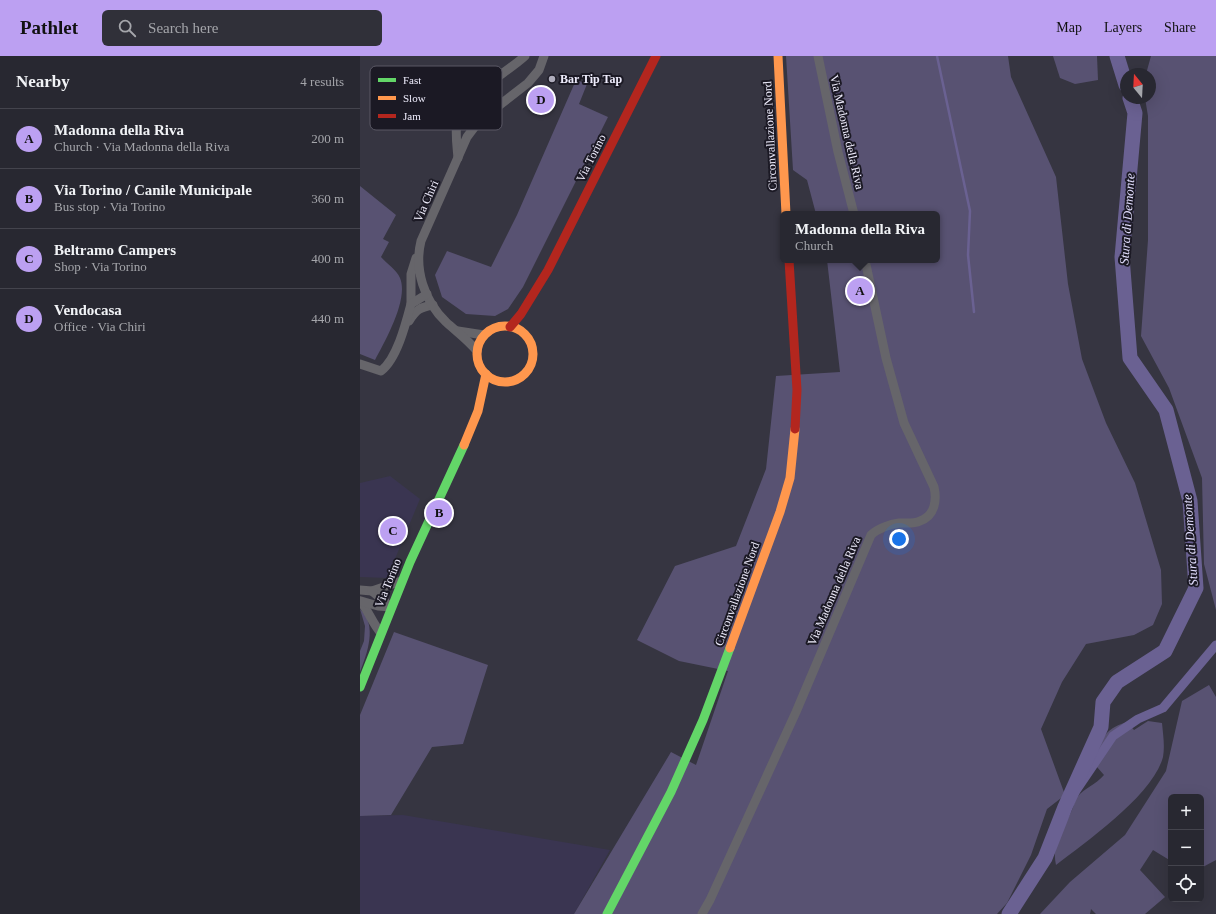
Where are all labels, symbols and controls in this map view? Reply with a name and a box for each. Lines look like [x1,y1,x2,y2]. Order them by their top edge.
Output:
search box [102,10,382,46]
text: Pathlet [20,17,78,38]
icon: search [116,17,138,39]
text: Search here [148,20,218,36]
text: Map [1056,20,1082,35]
text: Layers [1104,20,1142,35]
text: Share [1164,20,1196,35]
legend [370,66,502,130]
north arrow [1120,68,1156,104]
text: Nearby [16,72,70,91]
place label: Bar Tip Tap [560,72,622,86]
street label: Via Madonna della Riva [827,73,867,191]
text: 4 results [300,74,344,89]
text: Fast [403,74,421,86]
marker: Bar Tip Tap [547,74,557,84]
street label: Circonvallazione Nord [760,81,780,191]
pin: D [528,85,554,115]
text: Slow [403,92,426,104]
text: Jam [403,110,421,122]
text: Madonna della Riva [54,122,184,138]
text: A [24,131,34,146]
text: 200 m [311,131,344,146]
street label: Via Torino [573,132,609,184]
text: Church · Via Madonna della Riva [54,139,230,154]
water label: Stura di Demonte [1116,173,1138,265]
street label: Via Chiri [411,177,442,224]
text: Via Torino / Canile Municipale [54,182,252,198]
text: B [25,191,33,206]
text: 360 m [311,191,344,206]
text: Bus stop · Via Torino [54,199,165,214]
popup [780,211,940,263]
text: Madonna della Riva [795,221,925,237]
text: Church [795,238,833,253]
text: Beltramo Campers [54,242,176,258]
text: C [24,251,34,266]
text: 400 m [311,251,344,266]
text: Shop · Via Torino [54,259,147,274]
pin: A [847,276,873,306]
text: Vendocasa [54,302,122,318]
text: D [24,311,34,326]
text: 440 m [311,311,344,326]
text: Office · Via Chiri [54,319,146,334]
water label: Stura di Demonte [1179,494,1201,586]
pin: B [426,498,452,528]
pin: C [380,516,406,546]
your location [889,529,909,549]
street label: Via Madonna della Riva [805,534,864,648]
street label: Circonvallazione Nord [712,540,762,648]
street label: Via Torino [372,557,404,609]
map controls [1168,794,1204,902]
button: + [1168,794,1204,830]
button: − [1168,830,1204,866]
button: locate [1168,866,1204,902]

